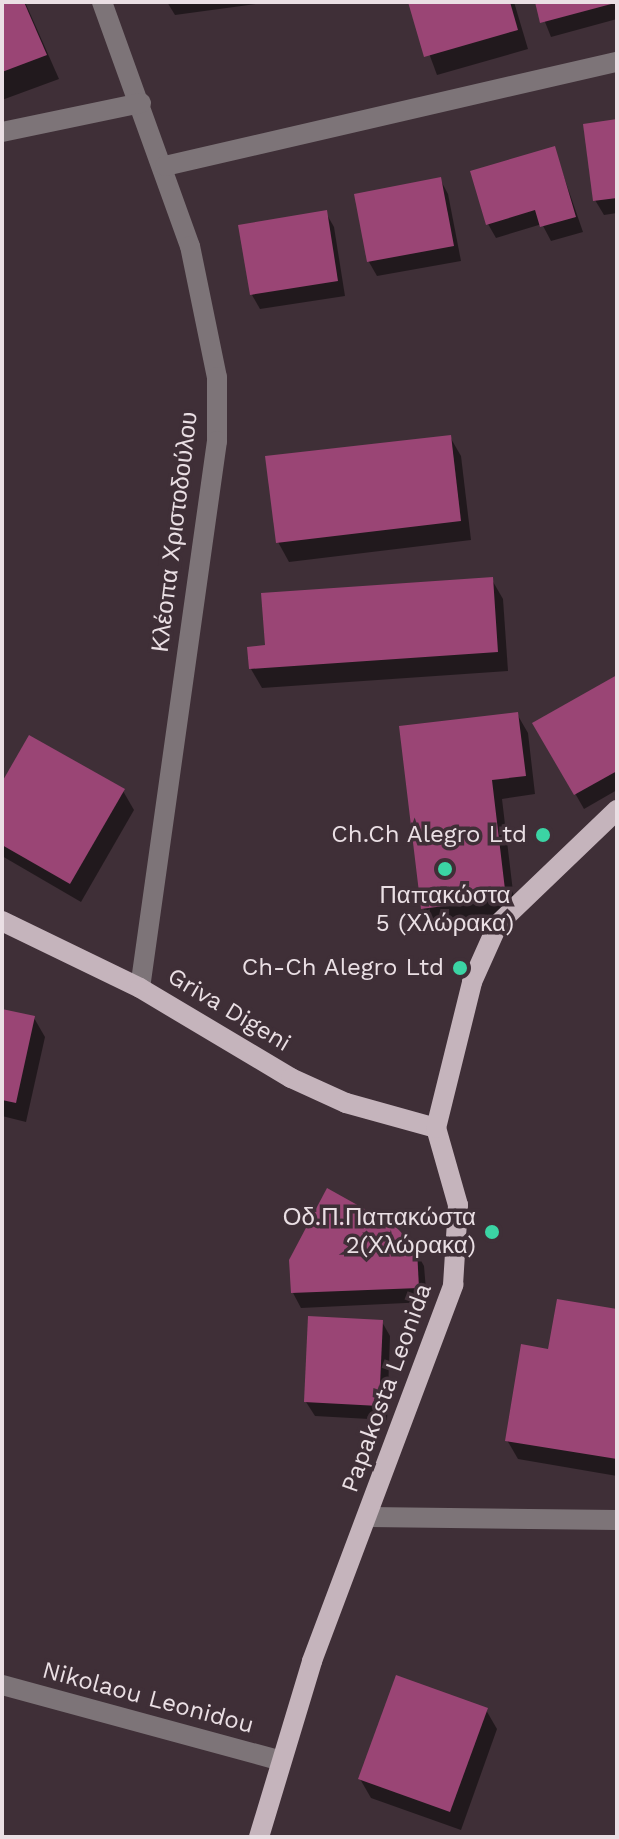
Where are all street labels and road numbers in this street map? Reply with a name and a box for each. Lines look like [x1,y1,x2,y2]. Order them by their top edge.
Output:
street label: Κλέοπα Χριστοδούλου [146,410,204,654]
street label: Griva Digeni [162,962,296,1058]
street label: Papakosta Leonida [336,1279,438,1497]
street label: Nikolaou Leonidou [39,1656,257,1740]

